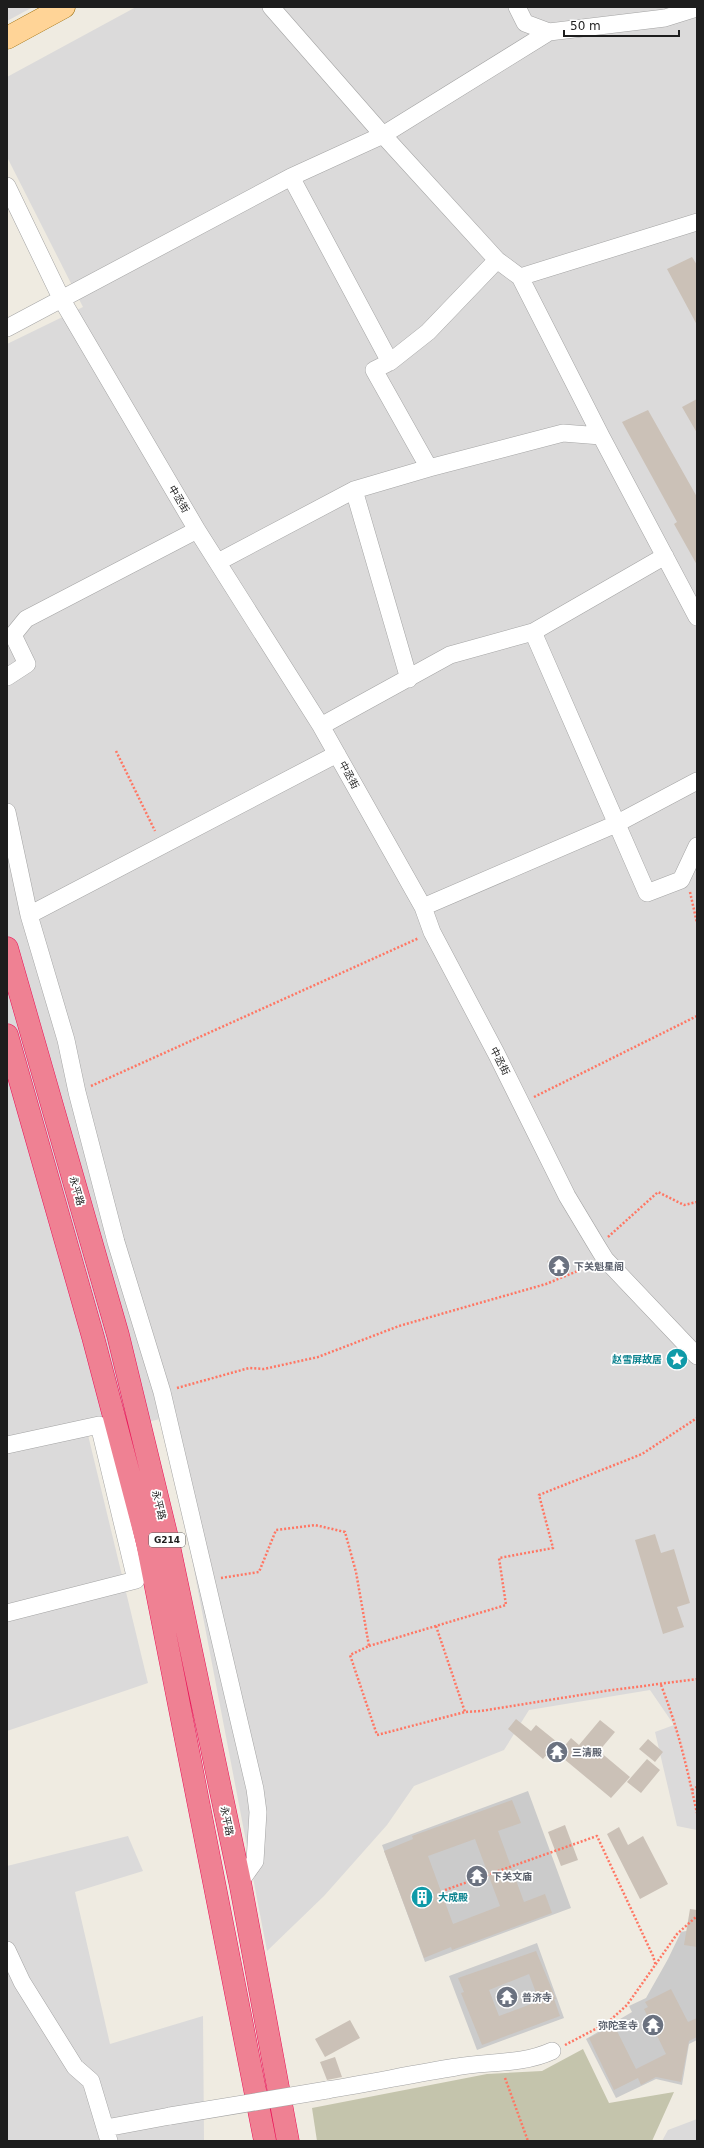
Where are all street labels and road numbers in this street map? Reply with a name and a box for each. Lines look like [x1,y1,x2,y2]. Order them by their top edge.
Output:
street label: 中丞街 [167,483,191,515]
street label: 中丞街 [337,759,361,791]
street label: 中丞街 [488,1045,512,1077]
street label: 永平路 [68,1175,86,1207]
street label: 永平路 [150,1489,168,1521]
road number: G214 [149,1533,185,1547]
street label: 永平路 [219,1805,235,1837]

